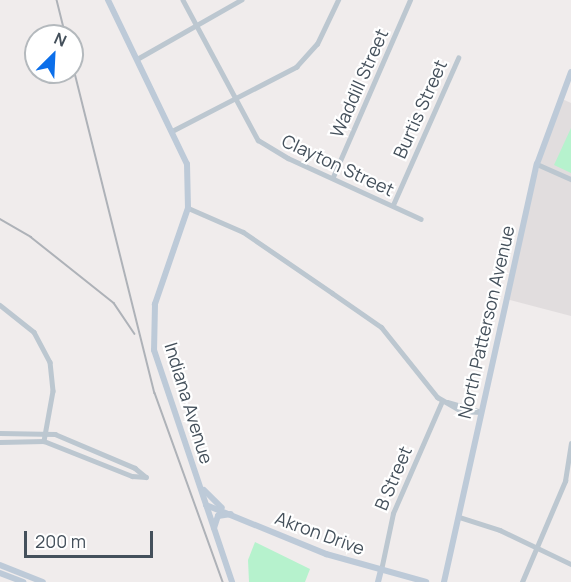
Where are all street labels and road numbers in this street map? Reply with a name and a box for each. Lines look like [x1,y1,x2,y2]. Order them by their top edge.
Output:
street label: Waddill Street [325,25,393,141]
street label: Burtis Street [389,56,451,162]
street label: Clayton Street [278,130,398,200]
street label: North Patterson Avenue [453,223,519,421]
street label: Indiana Avenue [160,340,218,466]
street label: B Street [370,443,416,513]
street label: Akron Drive [272,507,368,559]

